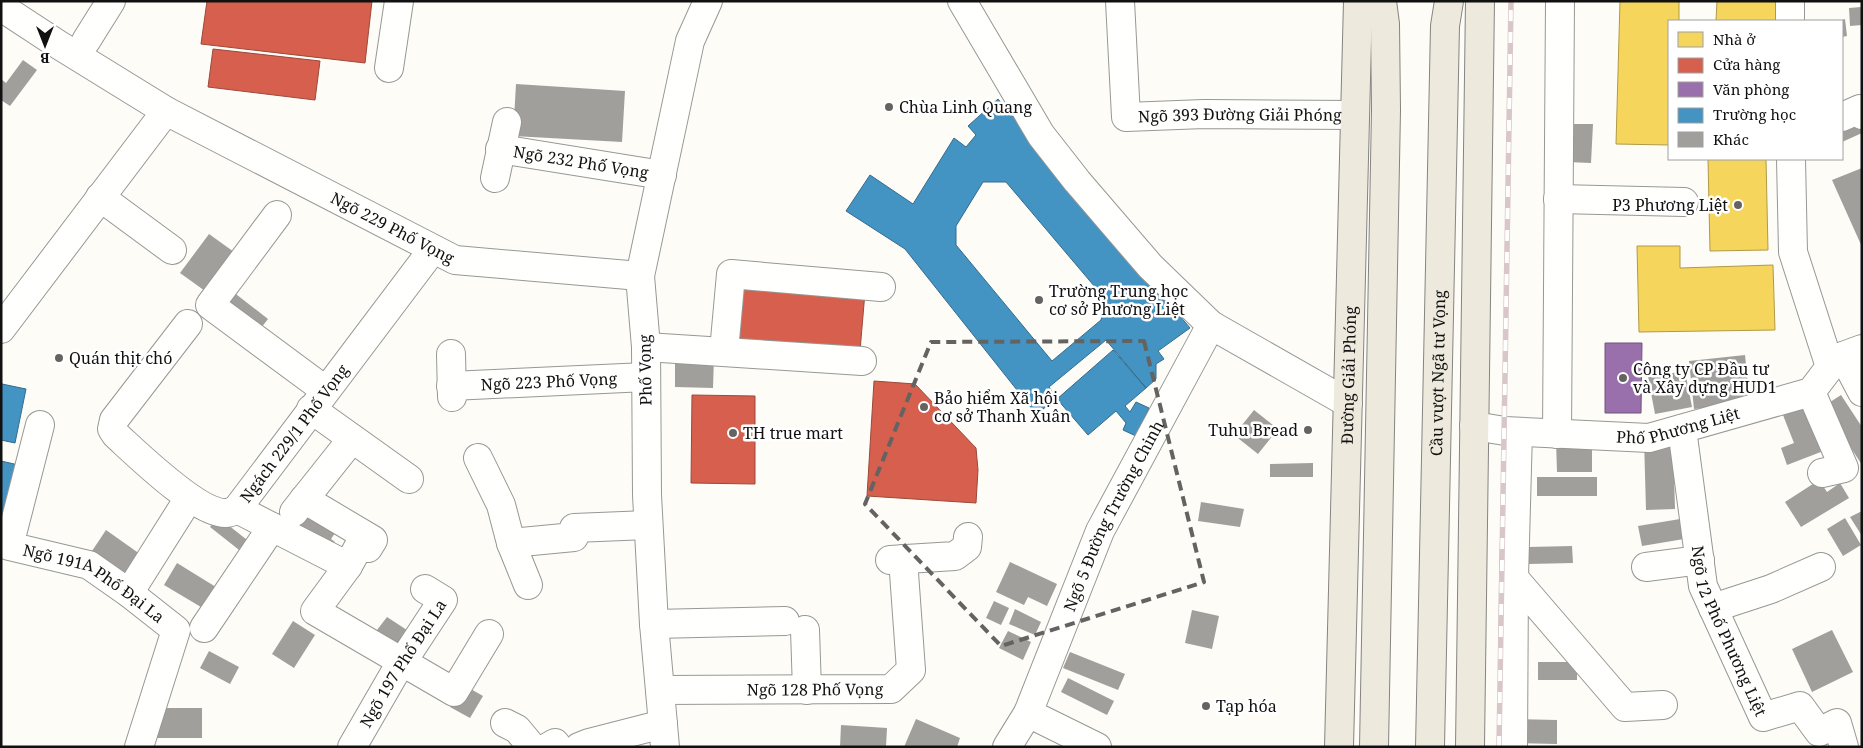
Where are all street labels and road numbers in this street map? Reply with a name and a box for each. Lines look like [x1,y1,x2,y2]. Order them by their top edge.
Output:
street label: Ngõ 393 Đường Giải Phóng [1138,103,1342,128]
street label: Ngõ 232 Phố Vọng [512,140,650,184]
street label: Ngõ 229 Phố Vọng [327,187,459,269]
street label: Cầu vượt Ngã tư Vọng [1425,289,1451,456]
street label: Đường Giải Phóng [1336,305,1361,445]
street label: Phố Vọng [633,334,657,406]
street label: Ngách 229/1 Phố Vọng [235,359,354,507]
street label: Ngõ 223 Phố Vọng [480,367,618,396]
street label: Phố Phương Liệt [1616,402,1742,449]
street label: Ngõ 5 Đường Trường Chinh [1058,416,1169,615]
street label: Ngõ 191A Phố Đại La [21,539,169,628]
street label: Ngõ 12 Phố Phương Liệt [1687,544,1772,720]
street label: Ngõ 197 Phố Đại La [355,595,452,731]
street label: Ngõ 128 Phố Vọng [747,678,884,701]

